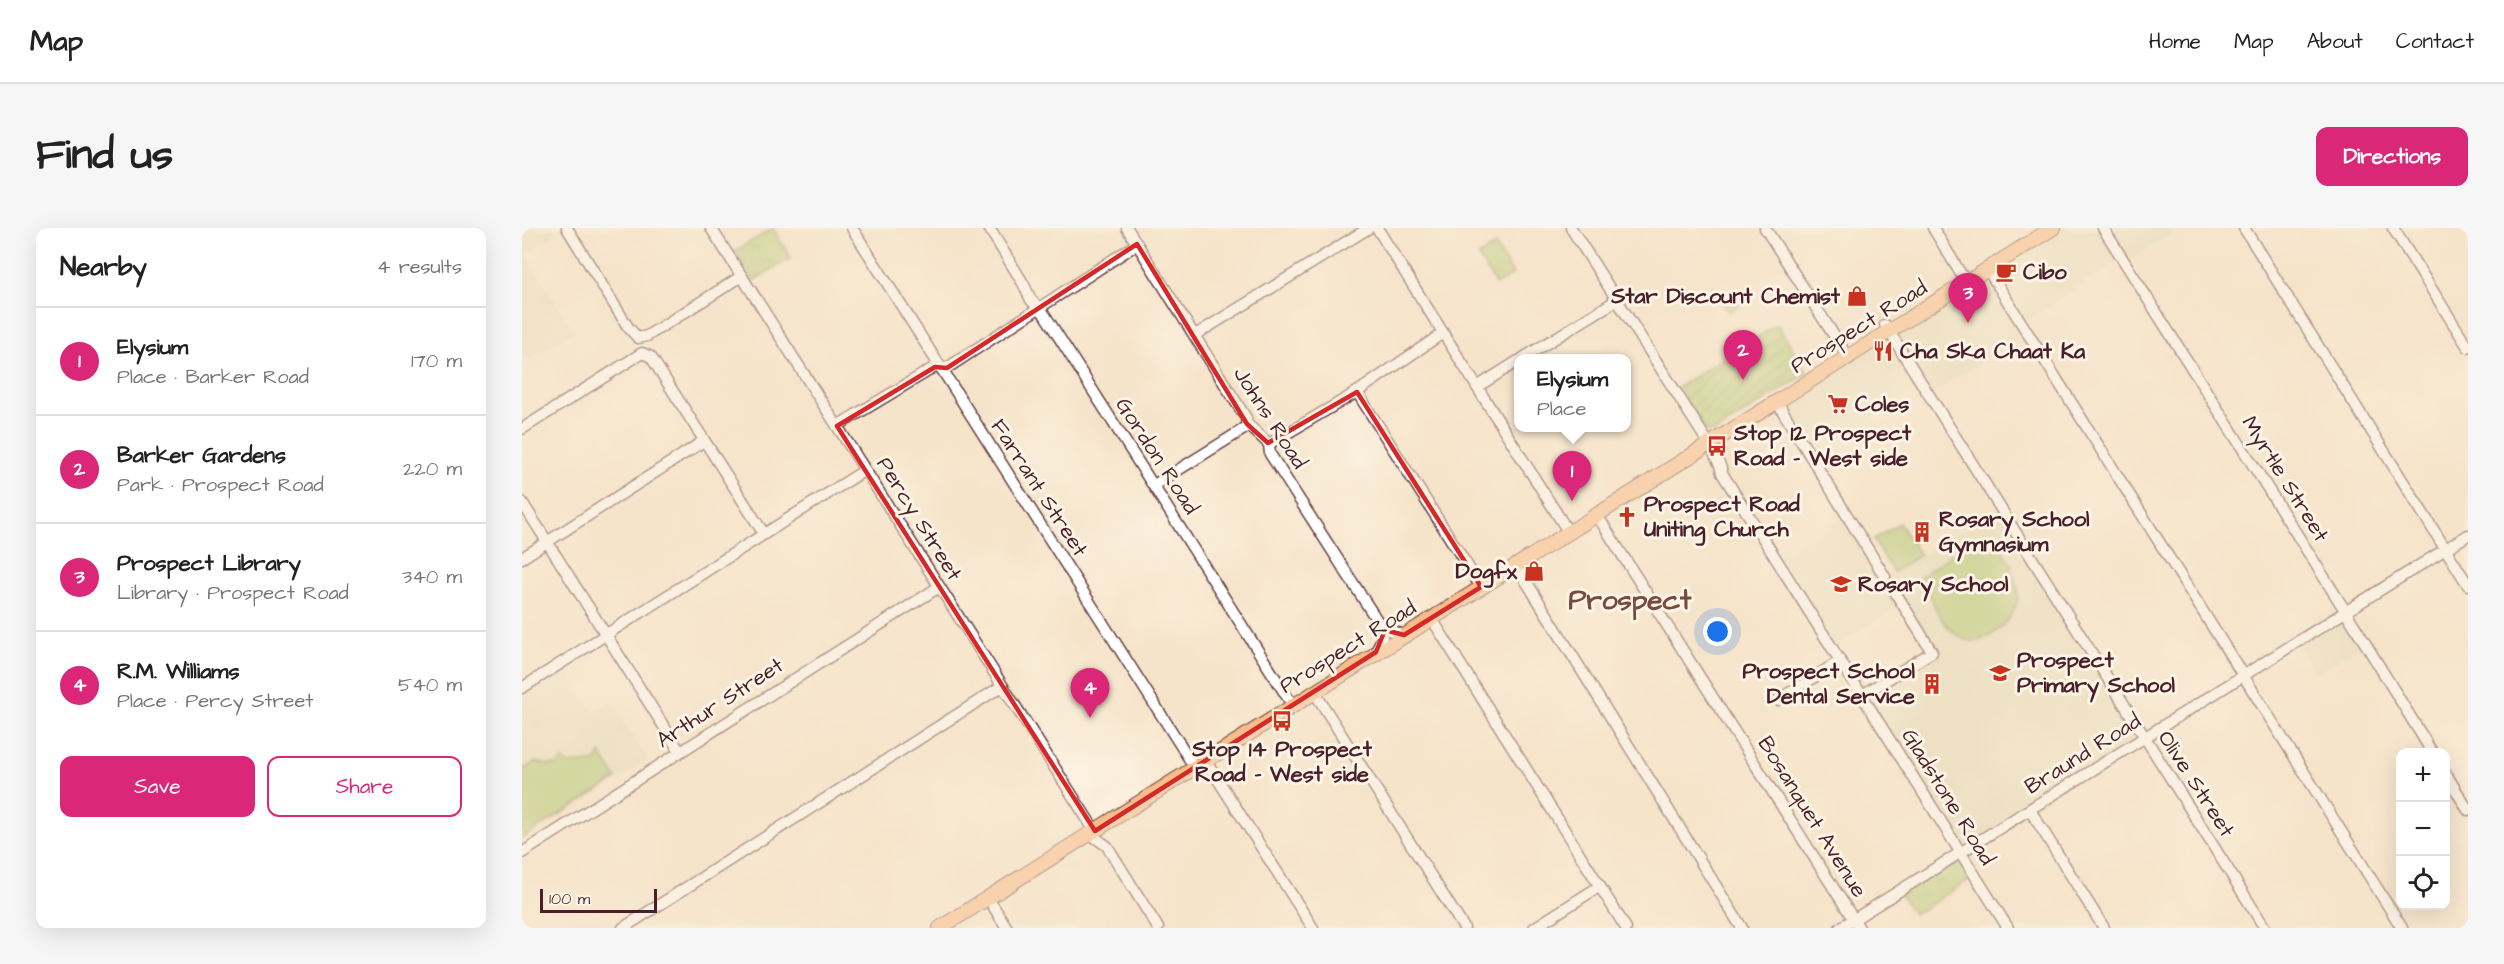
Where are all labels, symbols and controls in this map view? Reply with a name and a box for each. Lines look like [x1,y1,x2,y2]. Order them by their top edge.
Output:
text: Map [30,22,83,61]
text: Home [2149,27,2201,56]
text: Map [2234,27,2274,56]
text: About [2307,27,2363,56]
text: Contact [2396,27,2474,56]
text: Find us [36,127,173,185]
button: Directions [2316,127,2468,186]
text: Nearby [60,249,147,285]
text: 4 results [377,253,462,281]
place label: Cibo [2023,257,2067,288]
cafe icon: Cibo [1994,260,2018,284]
street label: Prospect Road [1785,273,1933,381]
pin: 3 [1948,274,1988,323]
place label: Star Discount Chemist [1610,281,1841,312]
shop icon: Star Discount Chemist [1845,284,1869,308]
pin: 2 [1724,330,1762,380]
text: Elysium [117,332,188,363]
place label: Cha Ska Chaat Ka [1900,336,2086,367]
restaurant icon: Cha Ska Chaat Ka [1871,339,1895,363]
text: 1 [78,347,81,375]
text: 170 m [411,347,462,375]
popup [1514,354,1631,432]
street label: Johns Road [1225,361,1315,475]
text: Place · Barker Road [117,363,309,391]
text: Elysium [1537,364,1608,395]
place label: Coles [1855,389,1909,420]
street label: Gordon Road [1108,391,1206,521]
supermarket icon: Coles [1826,392,1850,416]
text: Place [1537,395,1586,423]
street label: Myrtle Street [2233,410,2336,549]
street label: Farrant Street [983,413,1095,563]
place label: Stop 12 Prospect Road - West side [1733,418,1912,474]
bus stop icon: Stop 12 Prospect Road - West side [1705,434,1729,458]
text: Barker Gardens [117,440,286,471]
street label: Percy Street [868,451,969,588]
pin: 1 [1552,452,1592,501]
text: 2 [74,455,85,483]
text: 220 m [403,455,462,483]
text: Park · Prospect Road [117,471,324,499]
place label: Prospect Road Uniting Church [1644,489,1801,546]
place label: Rosary School Gymnasium [1939,504,2090,562]
church icon: Prospect Road Uniting Church [1615,505,1639,529]
building icon: Rosary School Gymnasium [1910,520,1934,544]
text: Prospect Library [117,548,301,579]
place label: Dogfx [1456,556,1518,588]
shop icon: Dogfx [1522,559,1546,583]
text: 3 [74,563,85,591]
text: 340 m [402,563,462,591]
place label: Rosary School [1858,569,2009,602]
school or university icon: Rosary School [1829,572,1853,596]
text: Library · Prospect Road [117,579,349,607]
district label: Prospect [1569,581,1692,621]
street label: Prospect Road [1274,593,1422,701]
your location [1703,617,1732,646]
place label: Prospect Primary School [2017,645,2176,703]
street label: Arthur Street [650,650,790,756]
text: R.M. Williams [117,656,240,687]
place label: Prospect School Dental Service [1742,656,1916,712]
school or university icon: Prospect Primary School [1988,661,2012,685]
pin: 4 [1070,668,1110,718]
text: 4 [73,671,86,699]
text: 540 m [398,671,462,699]
building icon: Prospect School Dental Service [1920,672,1944,696]
text: Place · Percy Street [117,687,313,715]
street label: Braund Road [2019,706,2147,802]
bus stop icon: Stop 14 Prospect Road - West side [1270,709,1294,733]
street label: Gladstone Road [1894,723,2002,871]
street label: Olive Street [2150,725,2242,843]
street label: Bosanquet Avenue [1750,730,1874,904]
place label: Stop 14 Prospect Road - West side [1191,734,1373,790]
map controls [2396,748,2450,910]
button: + [2396,748,2450,802]
button: Save [60,756,255,817]
button: Share [267,756,462,817]
button: − [2396,802,2450,856]
button: locate [2396,856,2450,910]
scale bar [540,886,657,914]
text: 100 m [549,888,590,910]

